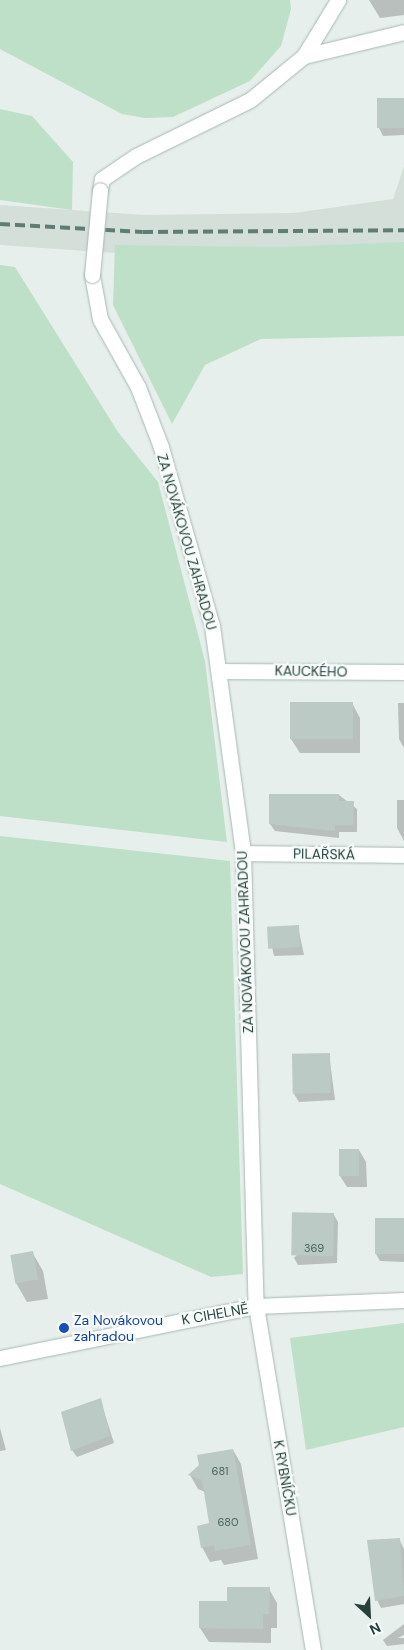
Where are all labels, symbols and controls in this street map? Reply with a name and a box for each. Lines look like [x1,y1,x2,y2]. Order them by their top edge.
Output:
street label: ZA NOVÁKOVOU ZAHRADOU [154,452,220,632]
street label: KAUCKÉHO [275,662,347,680]
street label: PILAŘSKÁ [293,845,355,863]
street label: ZA NOVÁKOVOU ZAHRADOU [233,851,257,1033]
house number: 369 [304,1241,324,1255]
street label: K CIHELNĚ [180,1300,250,1328]
place label: Za Novákovou zahradou [74,1312,163,1344]
marker: Za Novákovou zahradou [58,1322,70,1334]
street label: K RYBNÍČKU [270,1439,300,1517]
house number: 681 [212,1464,228,1478]
house number: 680 [217,1515,239,1529]
north arrow [344,1590,394,1640]
text: N [367,1618,384,1639]

